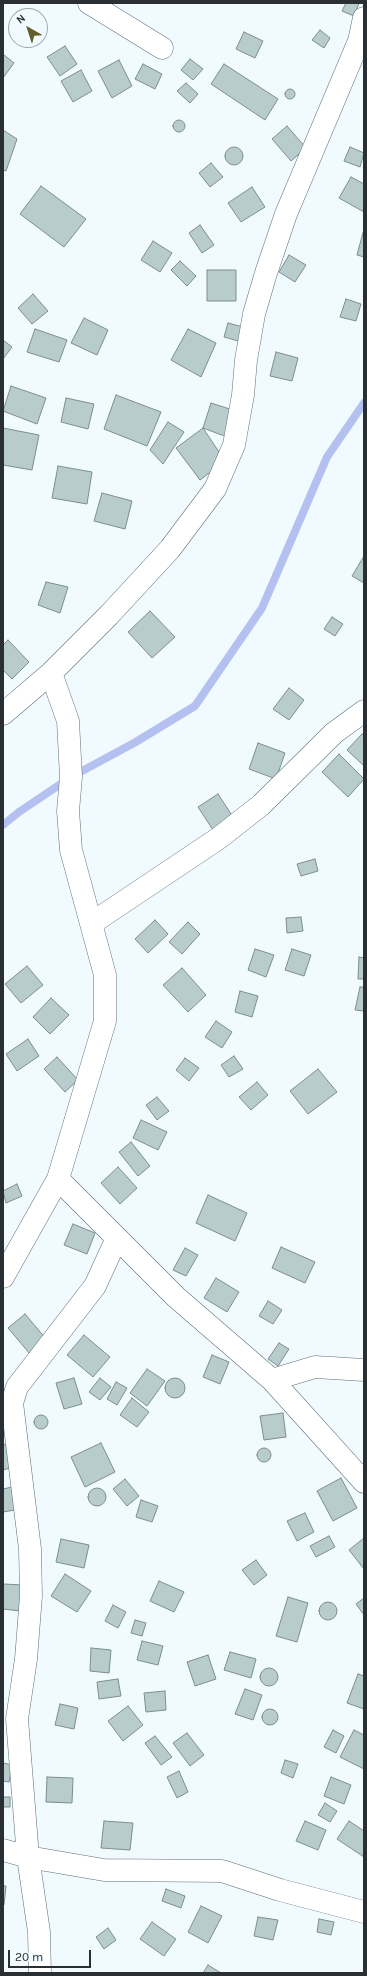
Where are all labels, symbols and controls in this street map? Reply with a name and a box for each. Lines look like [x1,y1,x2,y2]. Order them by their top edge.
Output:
north arrow [8,8,48,48]
text: N [14,12,28,27]
scale bar [10,1942,93,1968]
text: 20 m [15,1950,43,1964]

